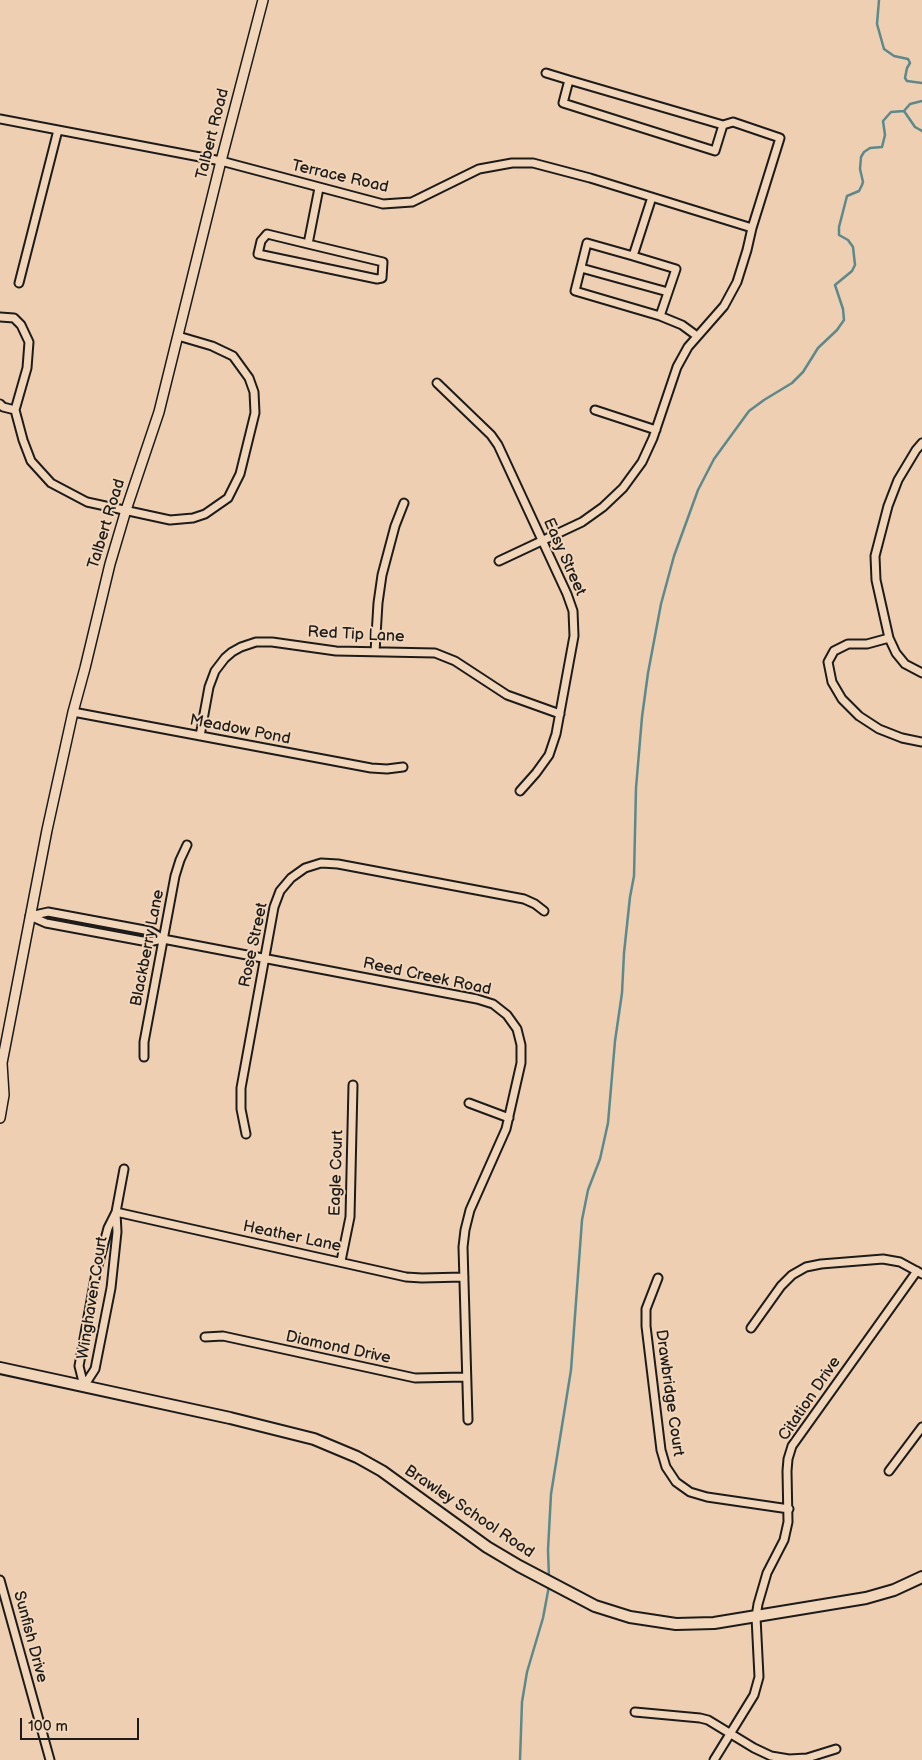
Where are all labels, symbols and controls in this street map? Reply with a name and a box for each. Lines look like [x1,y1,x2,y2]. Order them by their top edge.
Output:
street label: Talbert Road [192,87,234,181]
street label: Terrace Road [290,157,390,197]
street label: Talbert Road [84,477,130,571]
street label: Easy Street [538,515,590,599]
street label: Red Tip Lane [307,623,405,647]
street label: Meadow Pond [188,711,292,749]
street label: Blackberry Lane [127,888,169,1008]
street label: Rose Street [236,901,272,989]
street label: Reed Creek Road [361,954,493,1000]
street label: Eagle Court [326,1130,348,1216]
street label: Heather Lane [241,1217,343,1257]
street label: Winghaven Court [74,1235,112,1361]
street label: Diamond Drive [284,1327,392,1369]
street label: Drawbridge Court [651,1328,687,1458]
street label: Citation Drive [775,1353,845,1445]
street label: Brawley School Road [400,1461,538,1563]
street label: Sunfish Drive [9,1589,51,1685]
scale bar [22,1708,141,1740]
text: 100 m [28,1717,68,1736]

